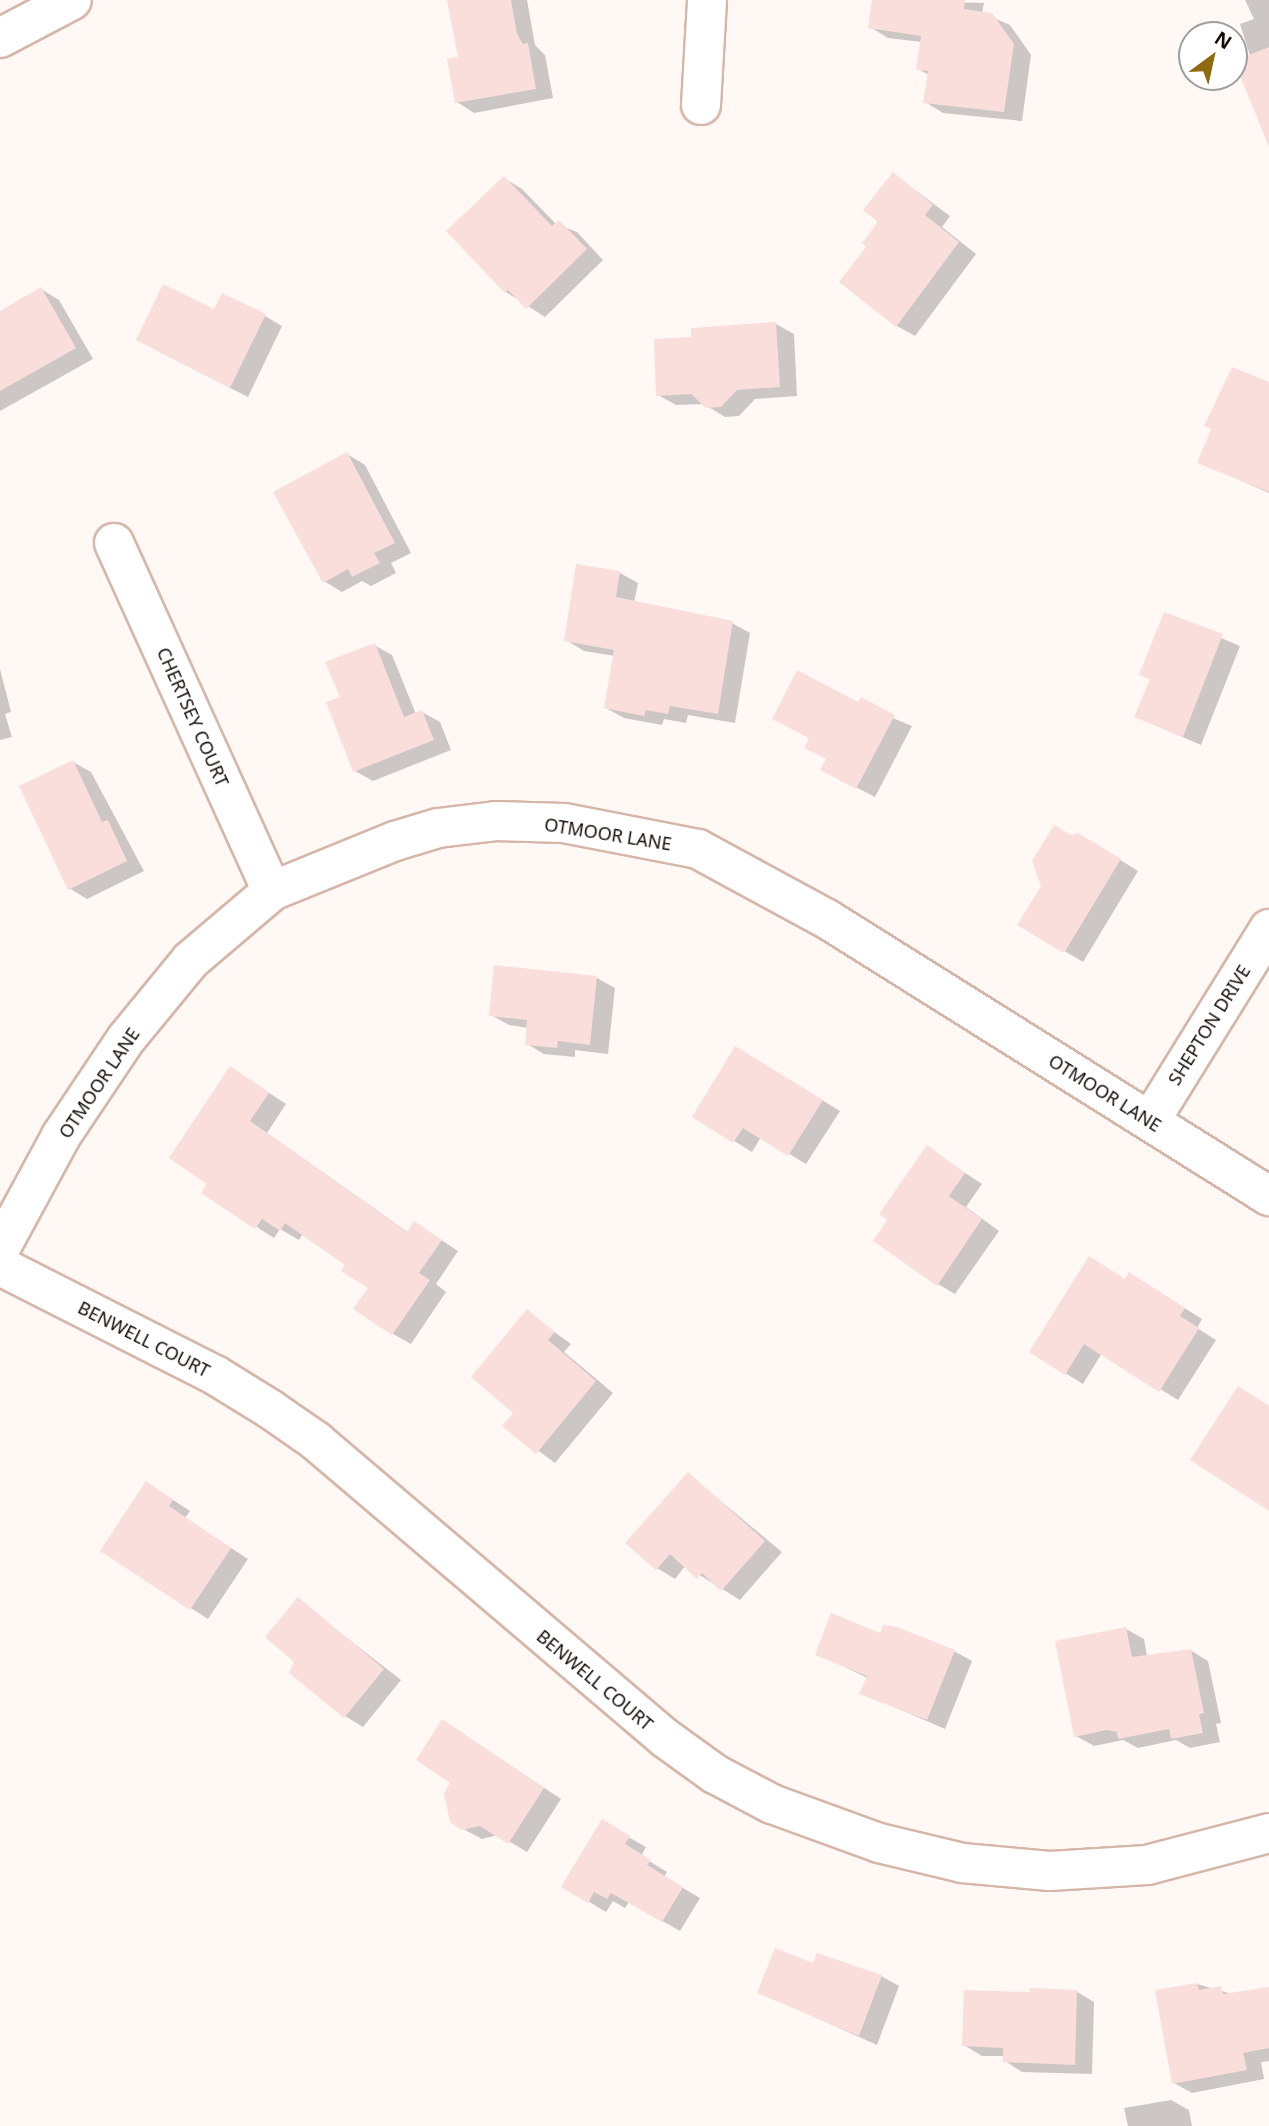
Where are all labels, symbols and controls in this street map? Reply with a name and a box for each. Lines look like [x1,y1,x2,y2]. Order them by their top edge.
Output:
north arrow [1178,21,1248,91]
text: N [1210,25,1237,55]
street label: CHERTSEY COURT [153,644,233,790]
street label: OTMOOR LANE [543,813,673,855]
street label: SHEPTON DRIVE [1163,961,1255,1089]
street label: OTMOOR LANE [54,1024,144,1142]
street label: OTMOOR LANE [1045,1050,1165,1136]
street label: BENWELL COURT [74,1296,214,1382]
street label: BENWELL COURT [532,1625,658,1735]

